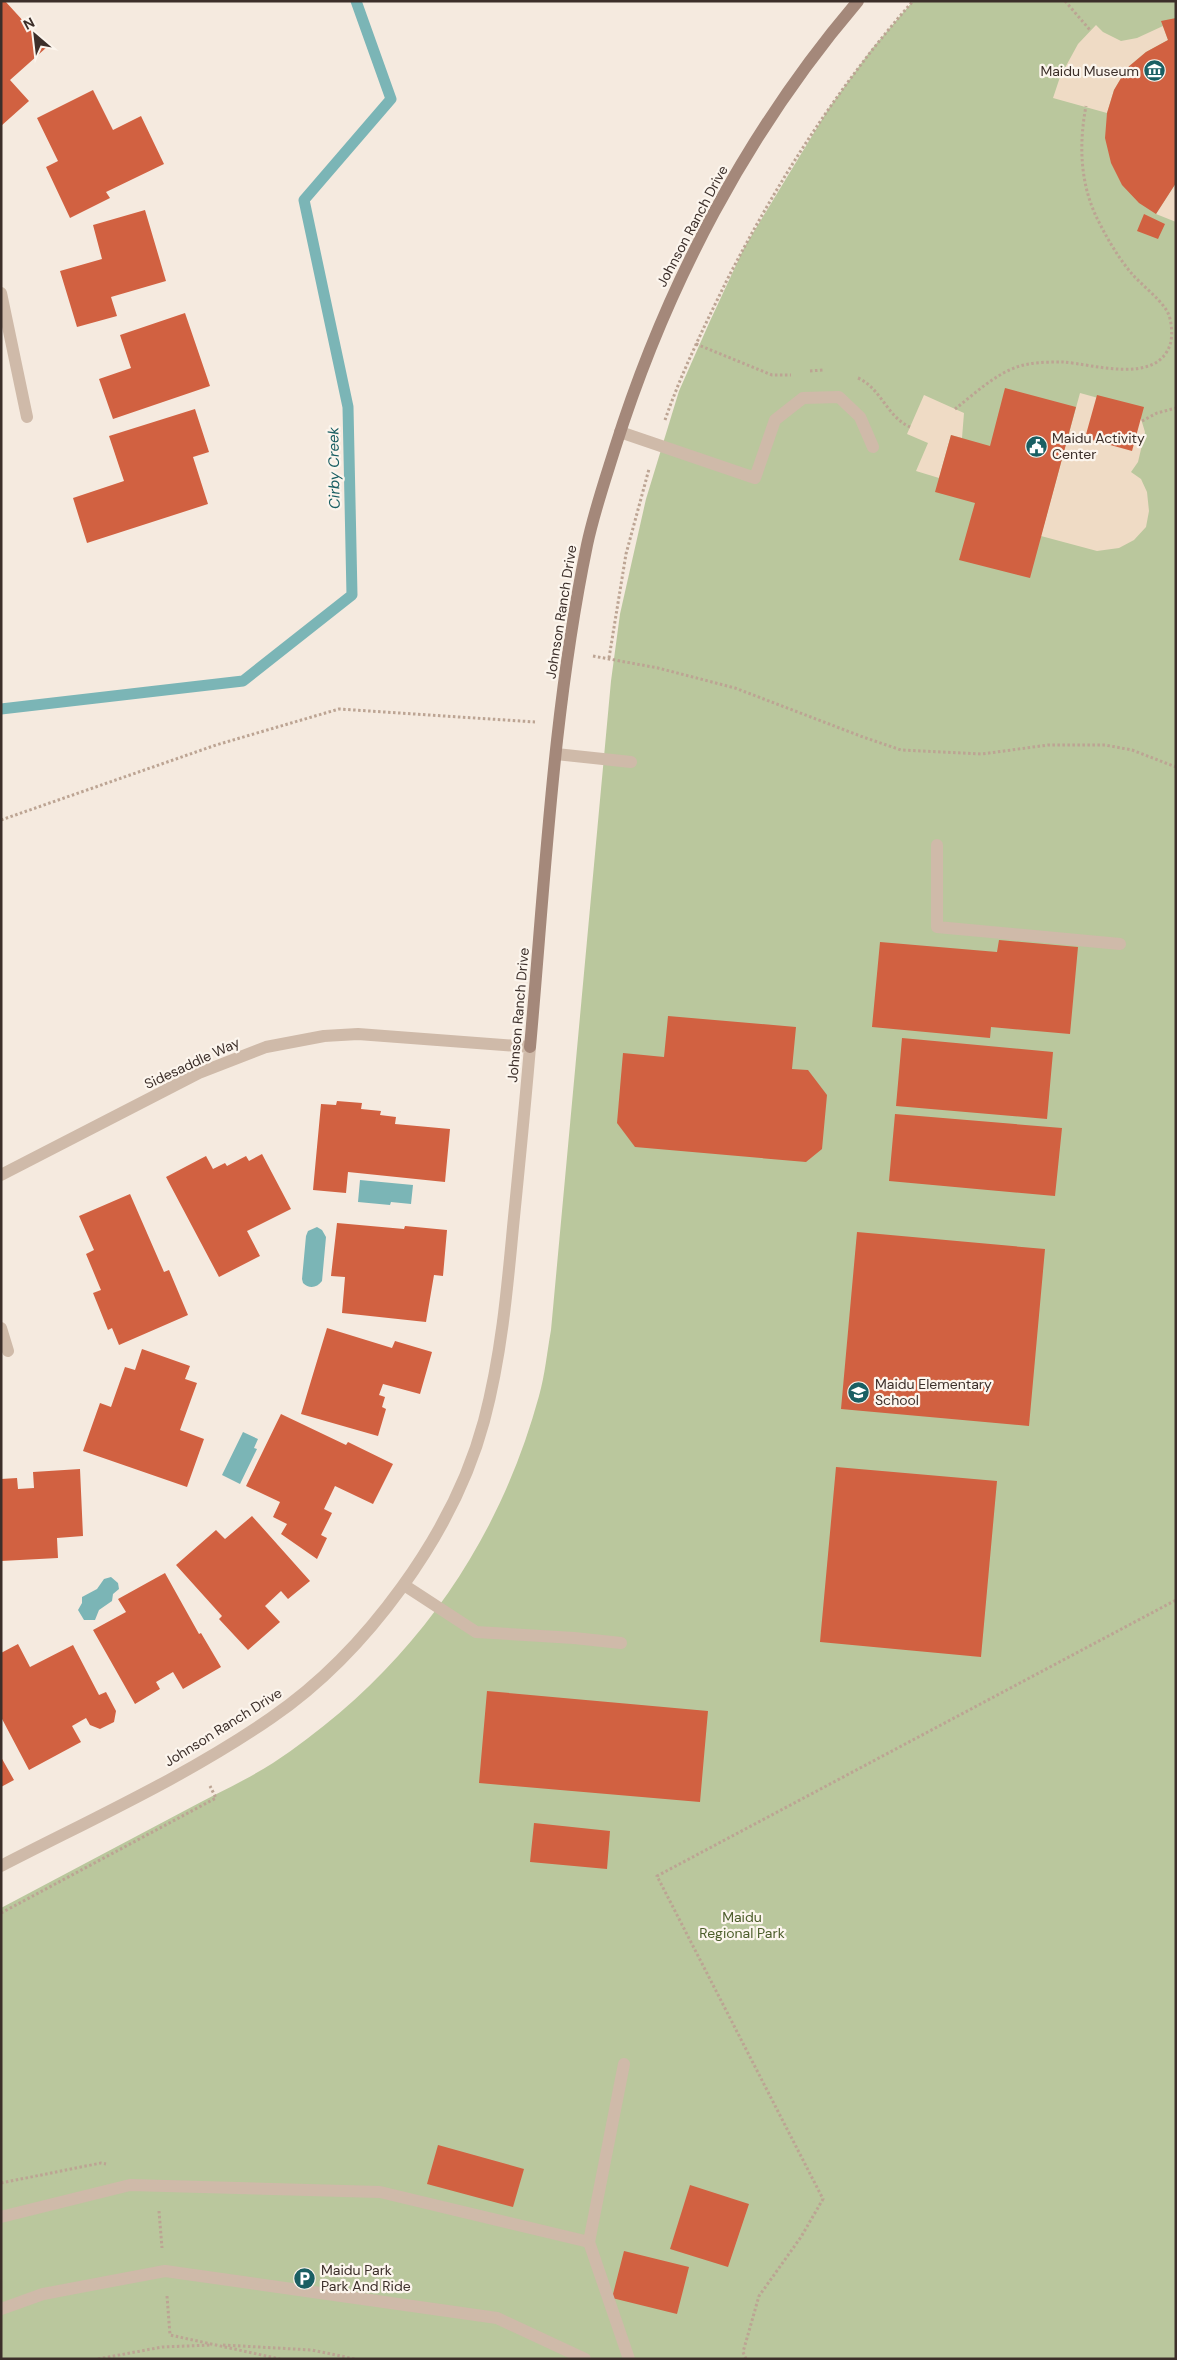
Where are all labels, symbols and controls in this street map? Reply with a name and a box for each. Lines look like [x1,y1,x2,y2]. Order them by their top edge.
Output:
north arrow [10,10,60,60]
text: N [20,13,38,34]
museum icon: Maidu Museum [1143,59,1167,83]
place label: Maidu Museum [1040,62,1139,80]
street label: Johnson Ranch Drive [652,162,732,290]
water label: Cirby Creek [323,426,345,509]
place label: Maidu Activity Center [1052,429,1145,463]
public building icon: Maidu Activity Center [1024,434,1048,458]
street label: Johnson Ranch Drive [542,544,580,680]
street label: Johnson Ranch Drive [503,947,533,1083]
street label: Sidesaddle Way [141,1033,243,1093]
place label: Maidu Elementary School [875,1375,992,1409]
school or university icon: Maidu Elementary School [847,1380,871,1404]
street label: Johnson Ranch Drive [161,1684,285,1770]
park label: Maidu Regional Park [699,1908,785,1942]
place label: Maidu Park Park And Ride [321,2261,411,2295]
parking icon: Maidu Park Park And Ride [293,2266,317,2290]

